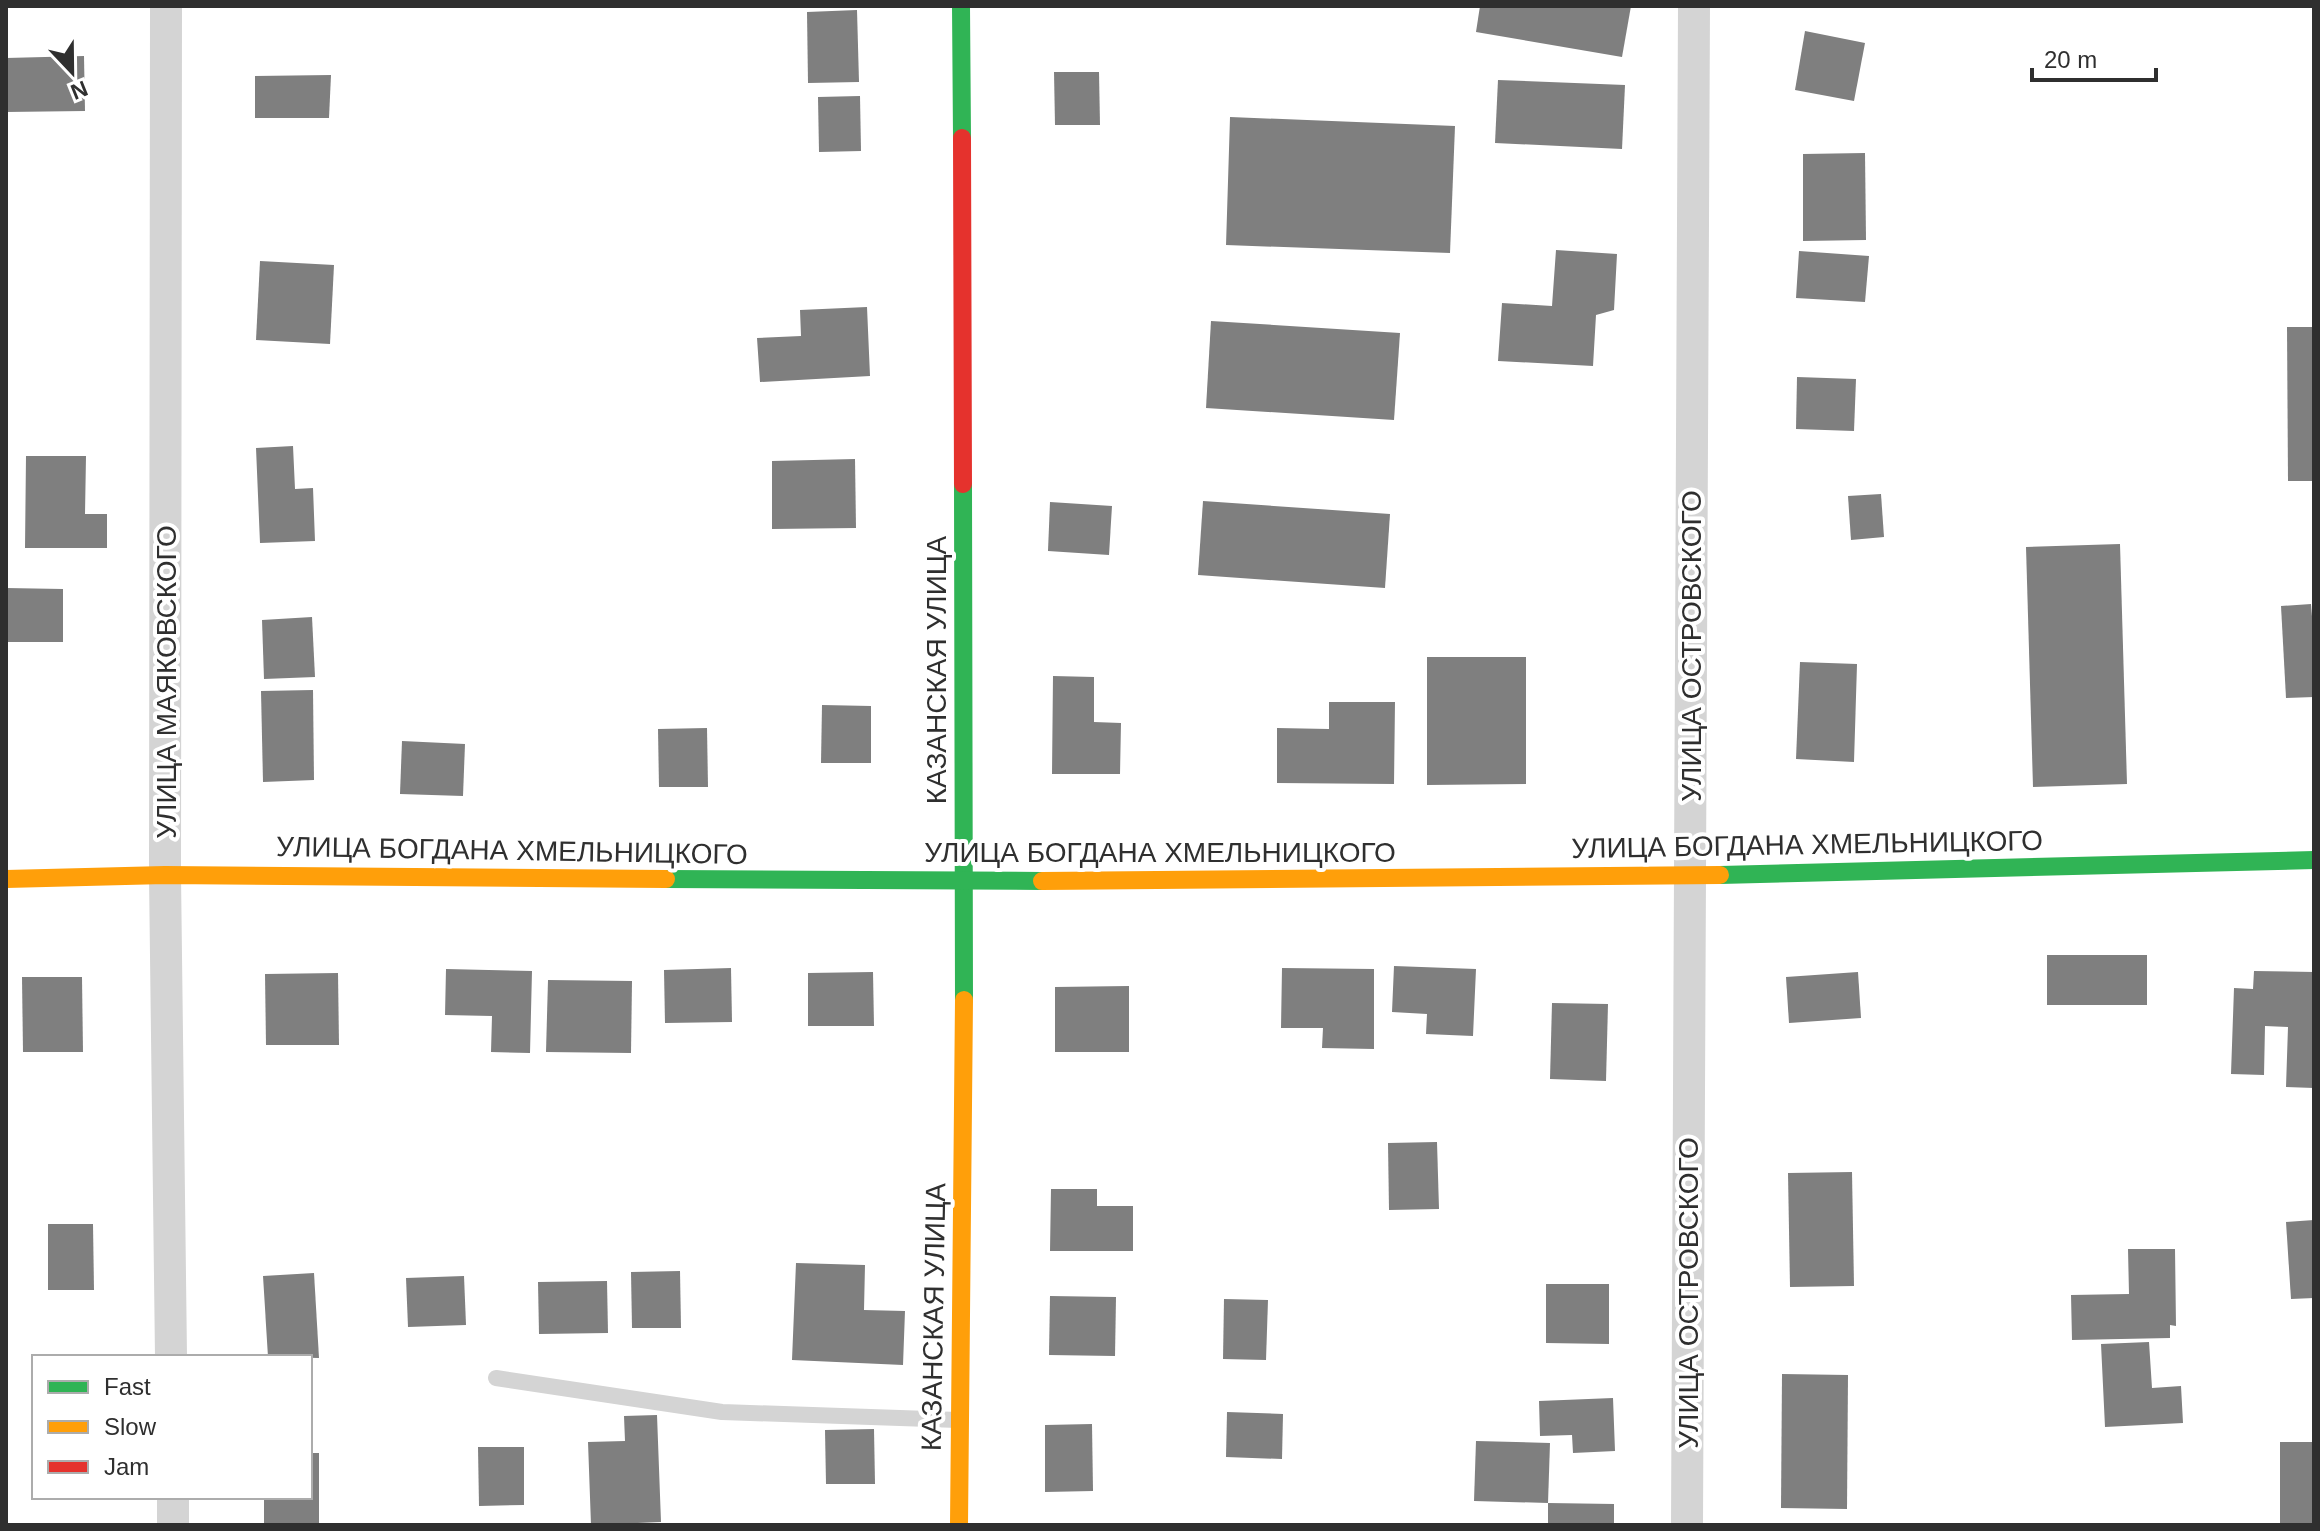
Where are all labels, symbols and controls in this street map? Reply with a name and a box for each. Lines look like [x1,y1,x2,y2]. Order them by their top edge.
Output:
north arrow [32,32,112,112]
scale bar [2032,32,2156,82]
text: 20 m [2044,46,2097,73]
text: N [67,76,91,105]
street label: УЛИЦА ОСТРОВСКОГО [1676,490,1707,802]
street label: УЛИЦА МАЯКОВСКОГО [151,525,182,839]
street label: КАЗАНСКАЯ УЛИЦА [921,535,952,804]
street label: УЛИЦА БОГДАНА ХМЕЛЬНИЦКОГО [1571,825,2043,864]
street label: УЛИЦА БОГДАНА ХМЕЛЬНИЦКОГО [276,831,748,870]
street label: УЛИЦА БОГДАНА ХМЕЛЬНИЦКОГО [924,837,1396,868]
street label: УЛИЦА ОСТРОВСКОГО [1673,1137,1704,1449]
street label: КАЗАНСКАЯ УЛИЦА [916,1182,951,1451]
legend [32,1355,312,1499]
text: Fast [104,1373,151,1400]
text: Slow [104,1413,157,1440]
text: Jam [104,1453,149,1480]

